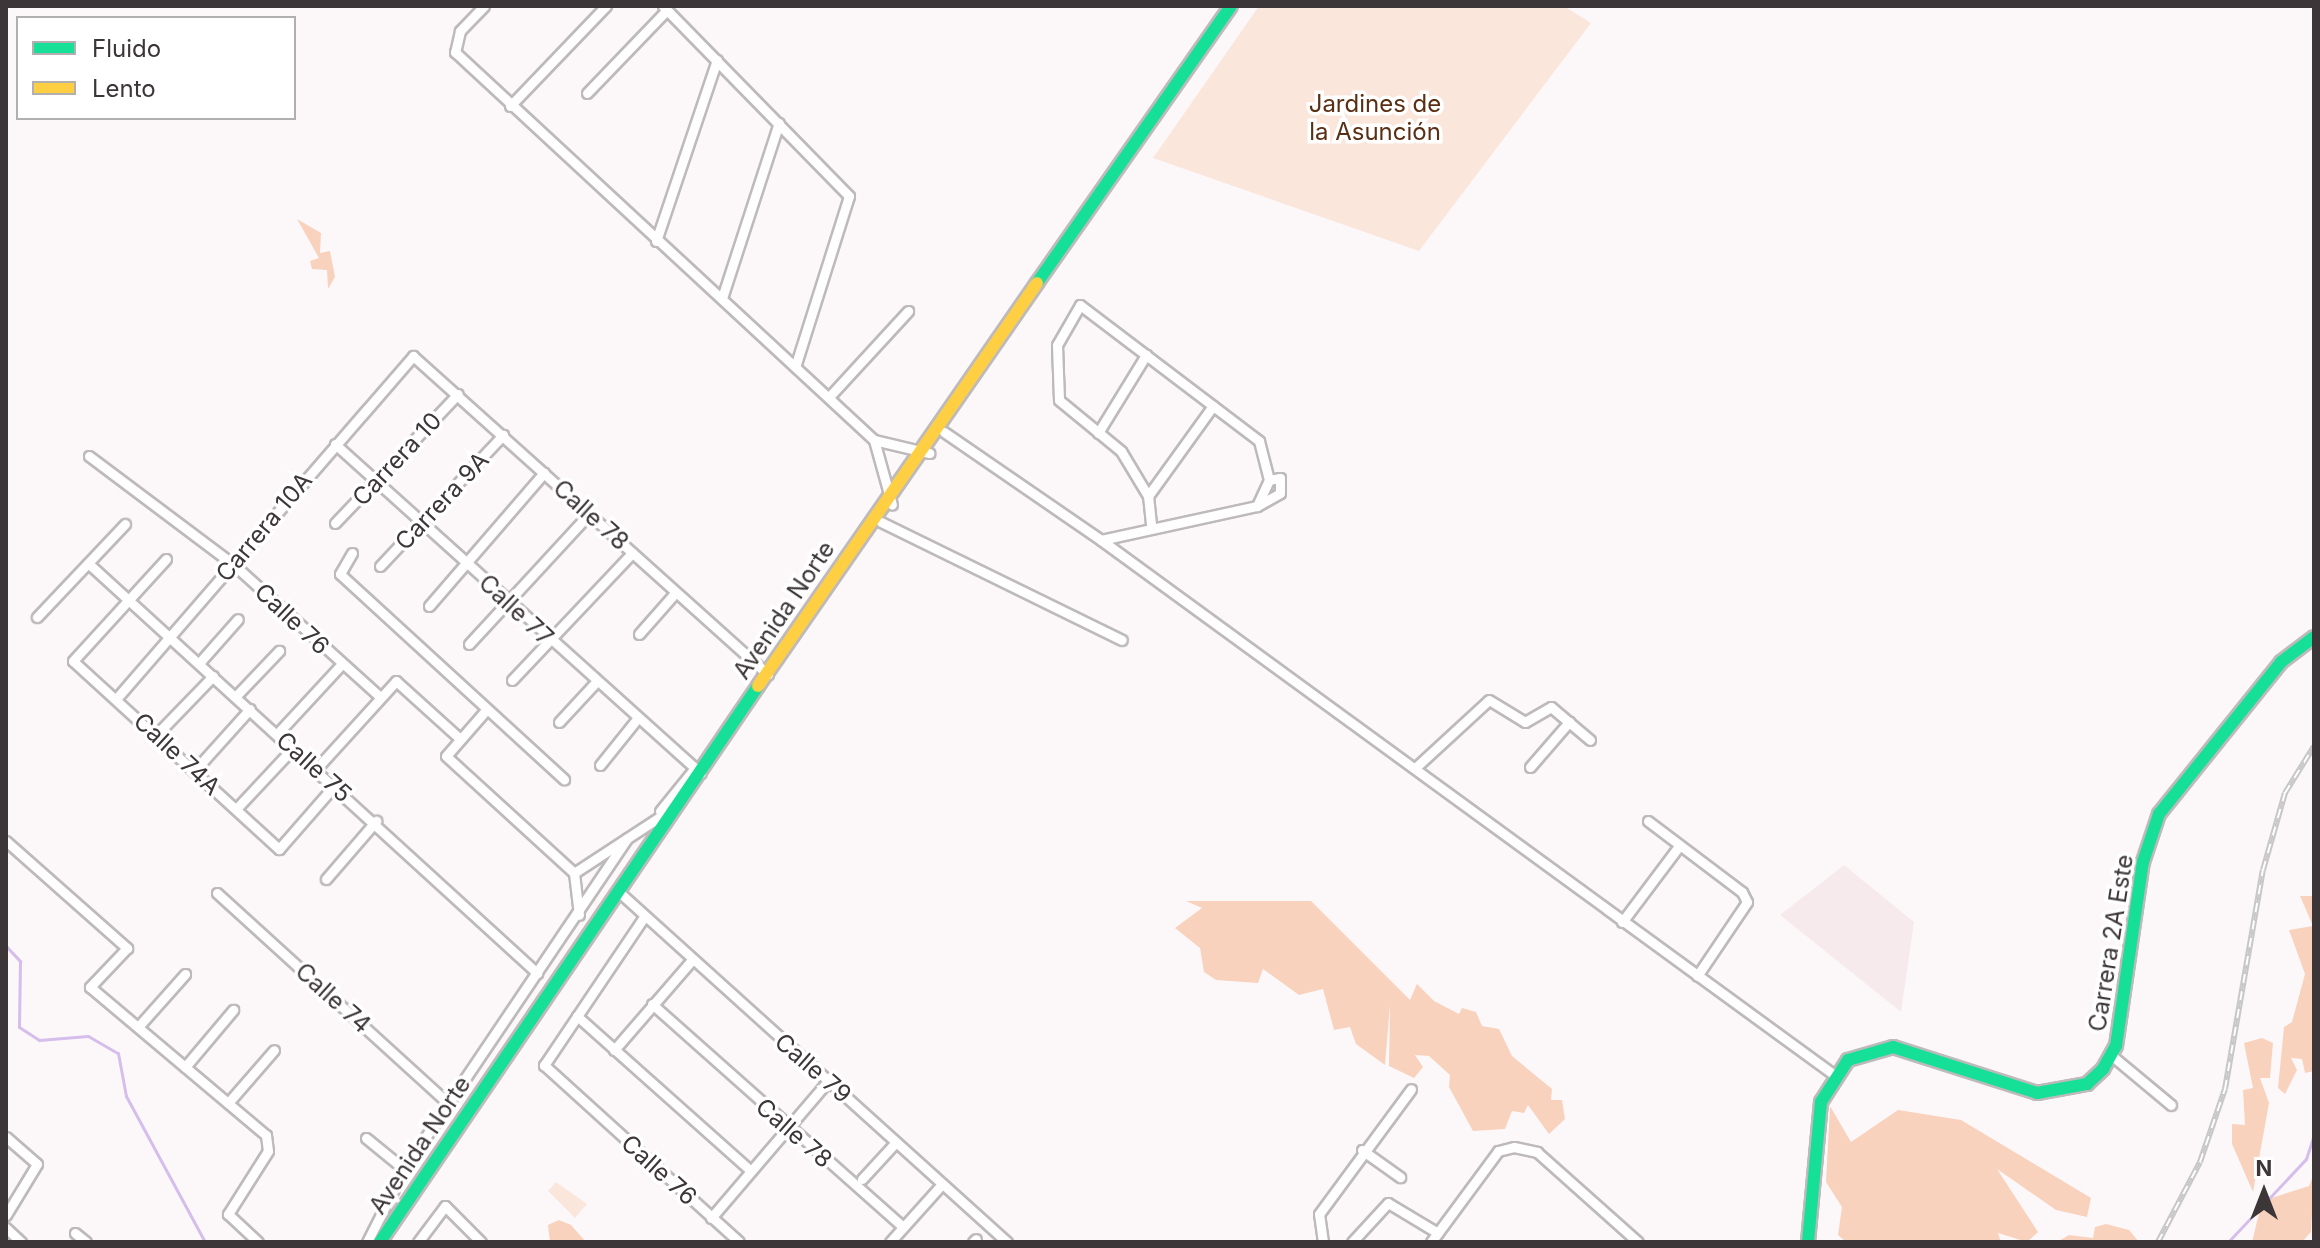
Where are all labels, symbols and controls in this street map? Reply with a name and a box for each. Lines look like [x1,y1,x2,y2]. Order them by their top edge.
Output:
legend [16,16,296,120]
text: Fluido [92,34,161,63]
text: Lento [92,74,156,103]
park label: Jardines de la Asunción [1309,90,1441,146]
street label: Carrera 10 [346,406,448,512]
street label: Carrera 9A [389,446,495,556]
street label: Carrera 10A [210,467,318,587]
street label: Calle 78 [547,474,635,556]
street label: Avenida Norte [727,535,841,685]
street label: Calle 77 [473,568,559,652]
street label: Calle 76 [249,577,335,661]
street label: Calle 74A [128,707,226,801]
street label: Calle 75 [270,726,358,808]
street label: Carrera 2A Este [2083,852,2139,1034]
street label: Calle 74 [290,957,376,1039]
street label: Calle 79 [769,1027,857,1109]
street label: Avenida Norte [363,1070,477,1220]
street label: Calle 78 [750,1092,838,1174]
street label: Calle 76 [615,1129,703,1211]
north arrow [2224,1152,2304,1232]
text: N [2256,1155,2272,1181]

